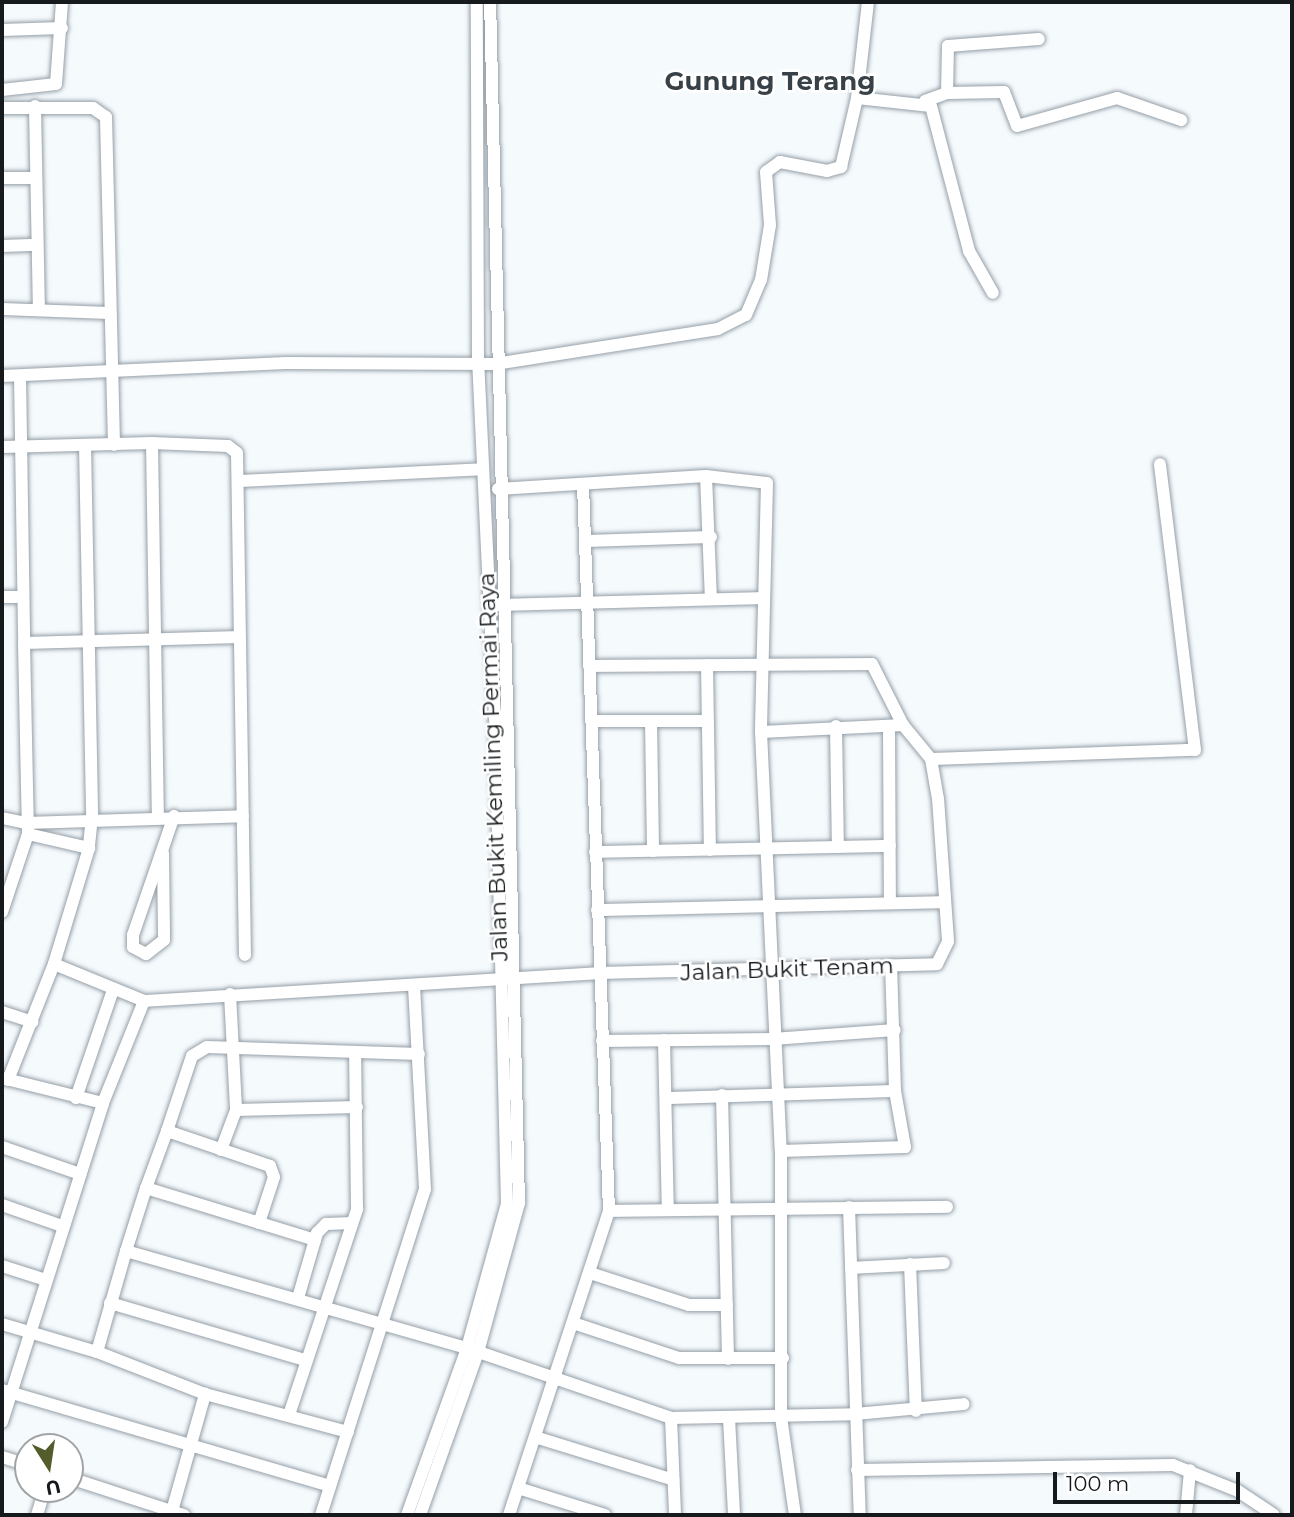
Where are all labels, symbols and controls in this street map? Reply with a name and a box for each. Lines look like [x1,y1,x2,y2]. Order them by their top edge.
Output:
district label: Gunung Terang [665,66,875,98]
street label: Jalan Bukit Kemiling Permai Raya [472,572,514,962]
street label: Jalan Bukit Tenam [680,951,894,987]
north arrow [14,1433,84,1503]
scale bar [1056,1458,1243,1502]
text: 100 m [1066,1471,1129,1496]
text: U [43,1474,63,1500]

